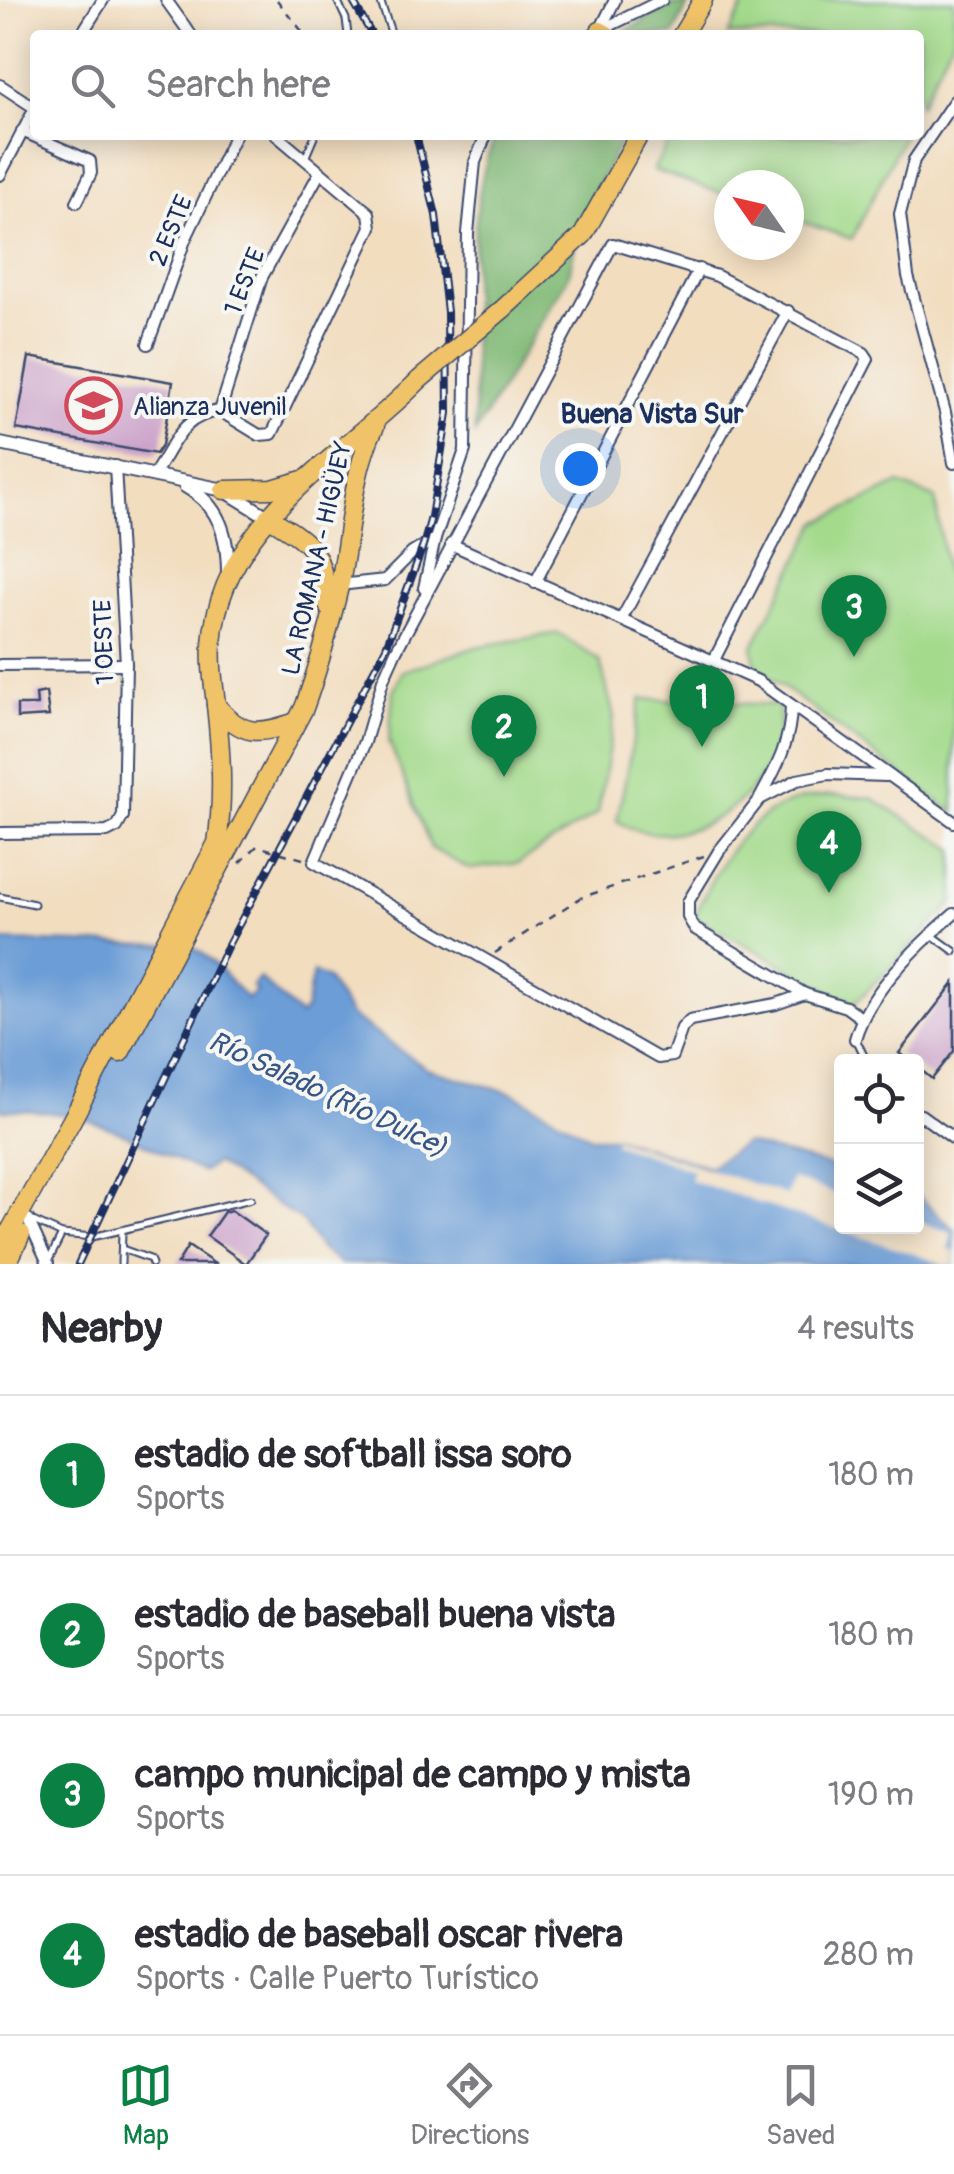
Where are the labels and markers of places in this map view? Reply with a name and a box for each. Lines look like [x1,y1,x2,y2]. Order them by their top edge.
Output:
school or university icon: Alianza Juvenil [64,376,124,436]
place label: Alianza Juvenil [133,392,287,423]
pin: 3 [822,574,886,657]
pin: 1 [670,664,734,747]
pin: 2 [472,694,536,777]
pin: 4 [796,810,862,893]

